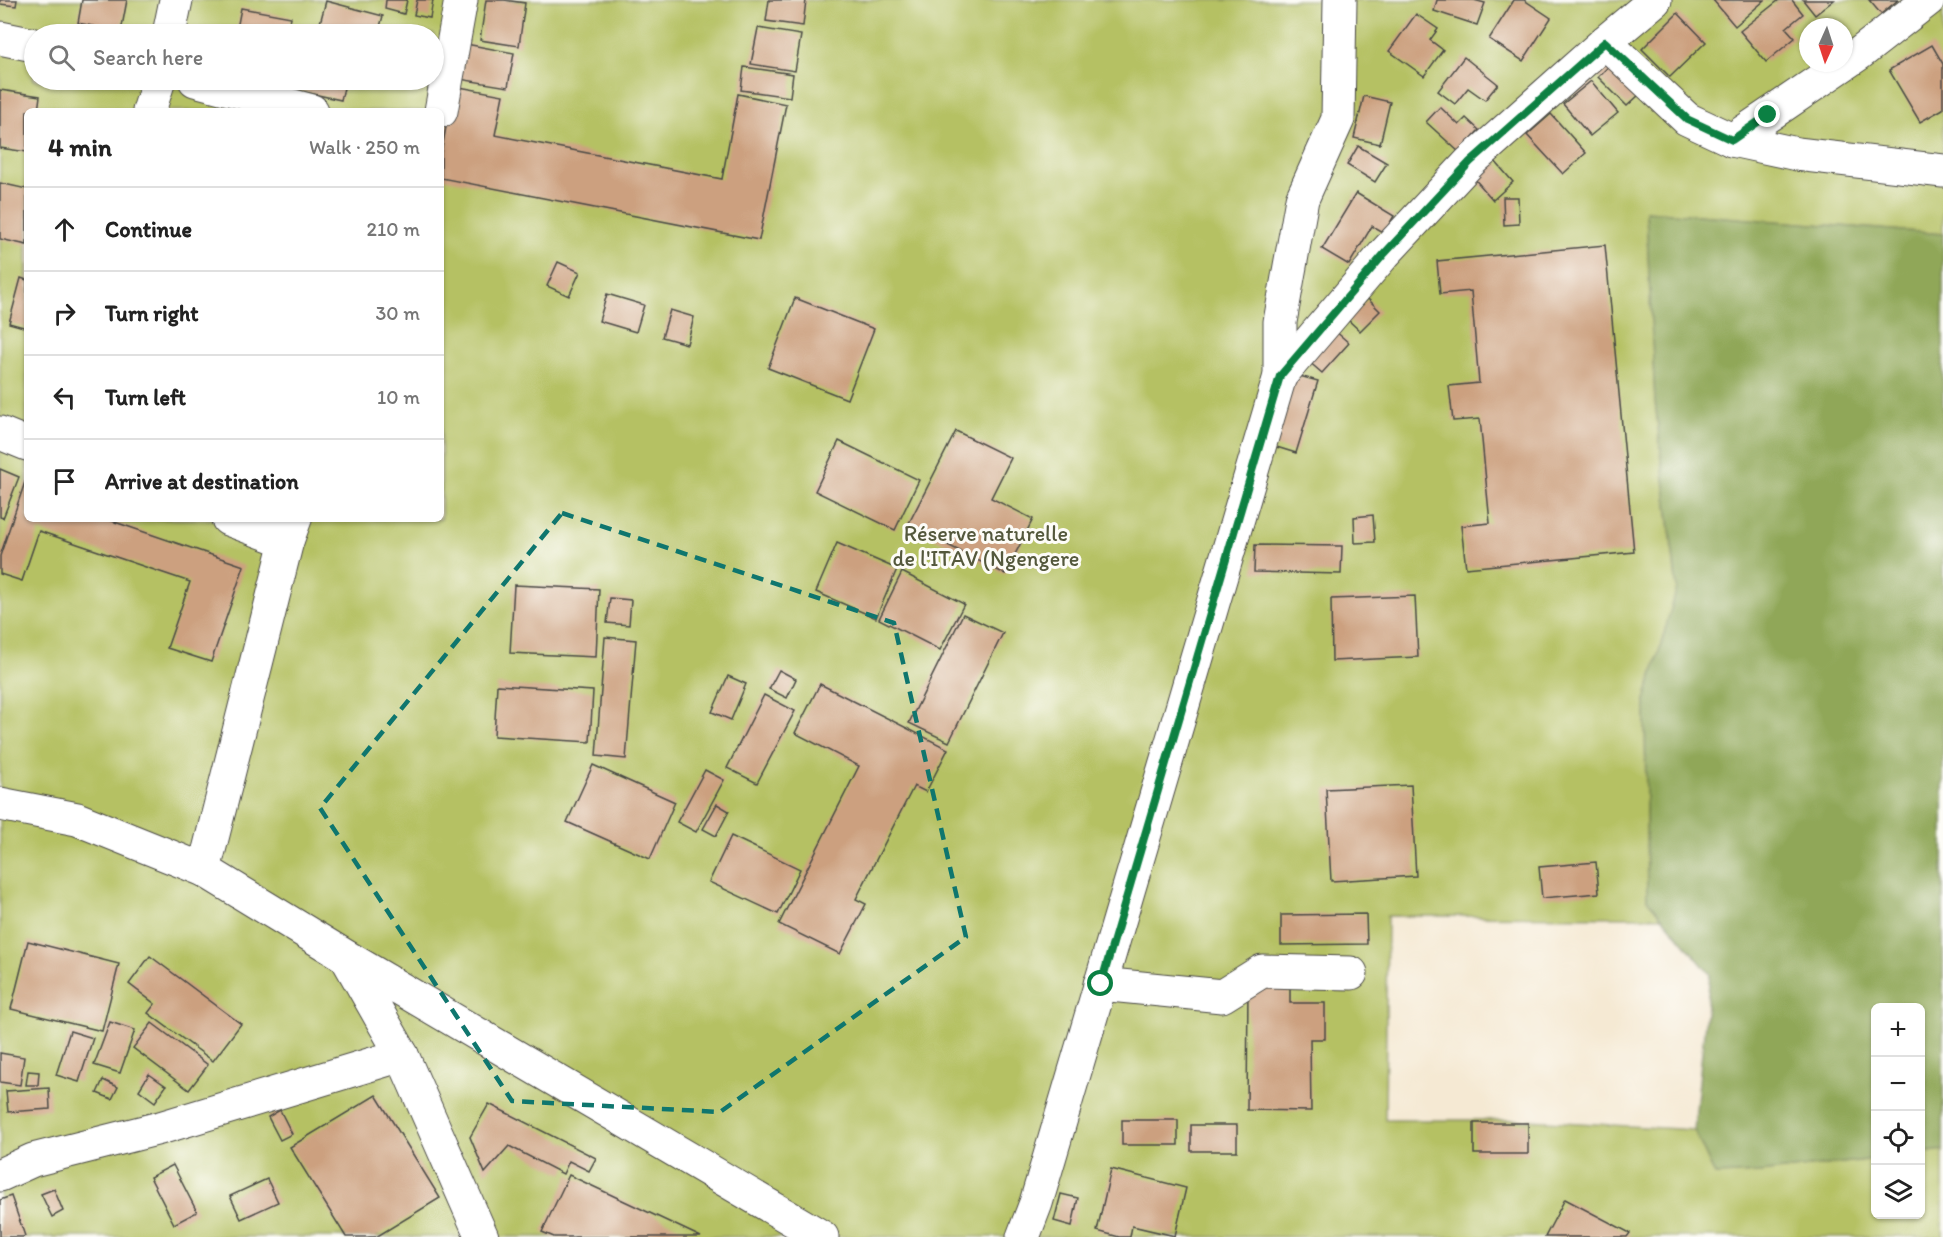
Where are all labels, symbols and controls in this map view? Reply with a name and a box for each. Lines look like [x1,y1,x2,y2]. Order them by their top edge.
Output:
north arrow [1799,18,1853,72]
search box [24,24,444,90]
icon: search [45,41,78,74]
text: Search here [93,44,203,71]
route end [1754,101,1780,127]
text: 4 min [48,131,112,163]
text: Walk · 250 m [309,135,420,159]
icon: ahead [48,213,81,246]
text: Continue [105,216,192,243]
text: 210 m [367,217,420,241]
icon: right [48,297,81,330]
text: Turn right [105,300,199,327]
text: 30 m [375,301,420,325]
icon: left [48,381,81,414]
text: Turn left [105,384,186,411]
text: 10 m [377,385,420,409]
icon: arrive [48,465,81,498]
text: Arrive at destination [105,468,299,495]
park label: Réserve naturelle de l'ITAV (Ngengere [893,520,1079,572]
route start [1087,970,1113,996]
map controls [1871,1003,1925,1219]
button: + [1871,1003,1925,1057]
button: − [1871,1057,1925,1111]
button: locate [1871,1111,1925,1165]
button: layers [1871,1165,1925,1219]

